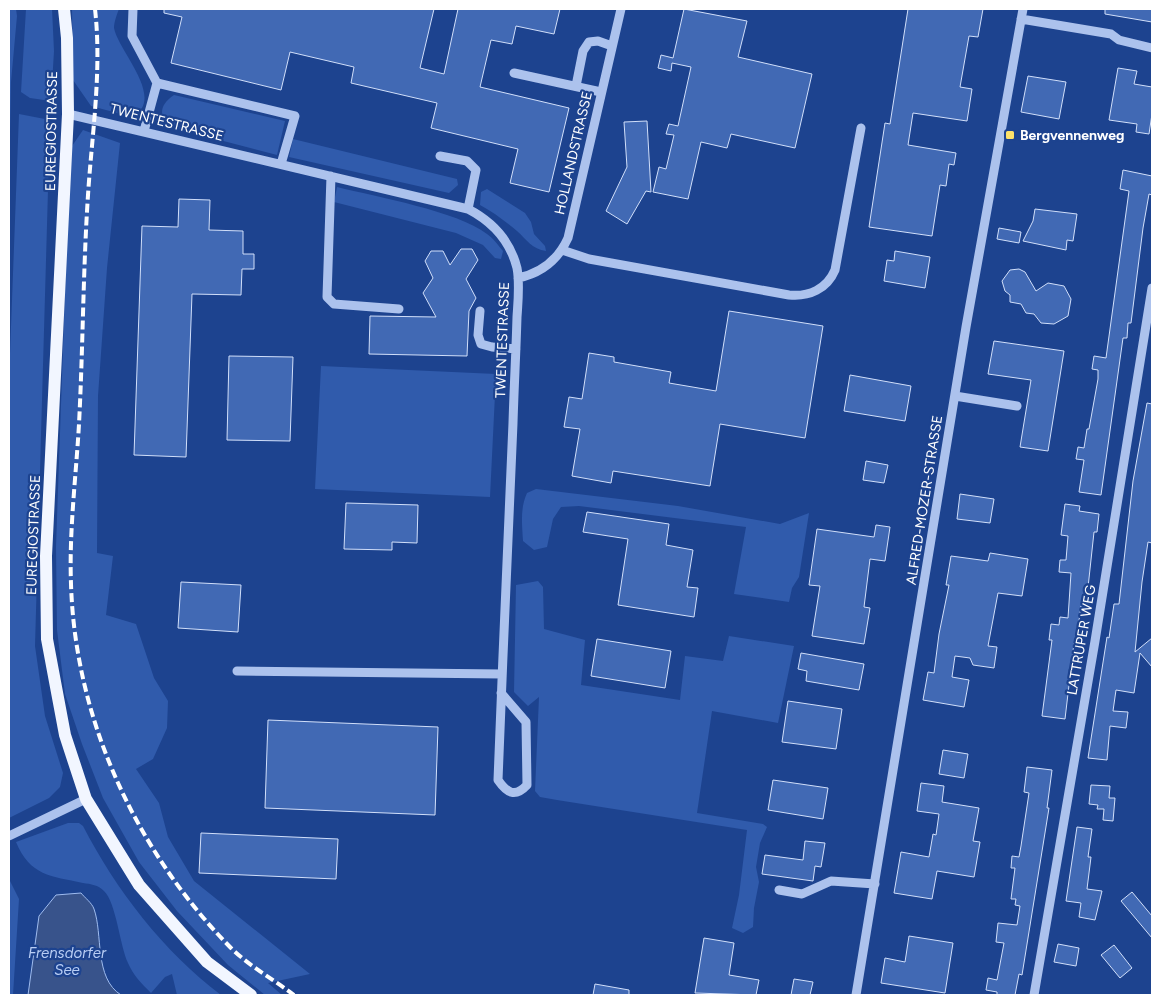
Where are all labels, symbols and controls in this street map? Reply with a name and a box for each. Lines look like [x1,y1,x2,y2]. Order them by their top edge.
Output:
street label: EUREGIOSTRASSE [42,71,61,191]
street label: HOLLANDSTRASSE [551,90,596,216]
street label: TWENTESTRASSE [108,100,225,145]
place label: Bergvennenweg [1020,127,1124,144]
marker: Bergvennenweg [1004,129,1016,141]
street label: TWENTESTRASSE [492,282,513,398]
street label: ALFRED-MOZER-STRASSE [903,414,946,586]
street label: EUREGIOSTRASSE [23,475,44,595]
street label: LATTRUPER WEG [1063,583,1100,697]
water label: Frensdorfer See [28,944,107,979]

